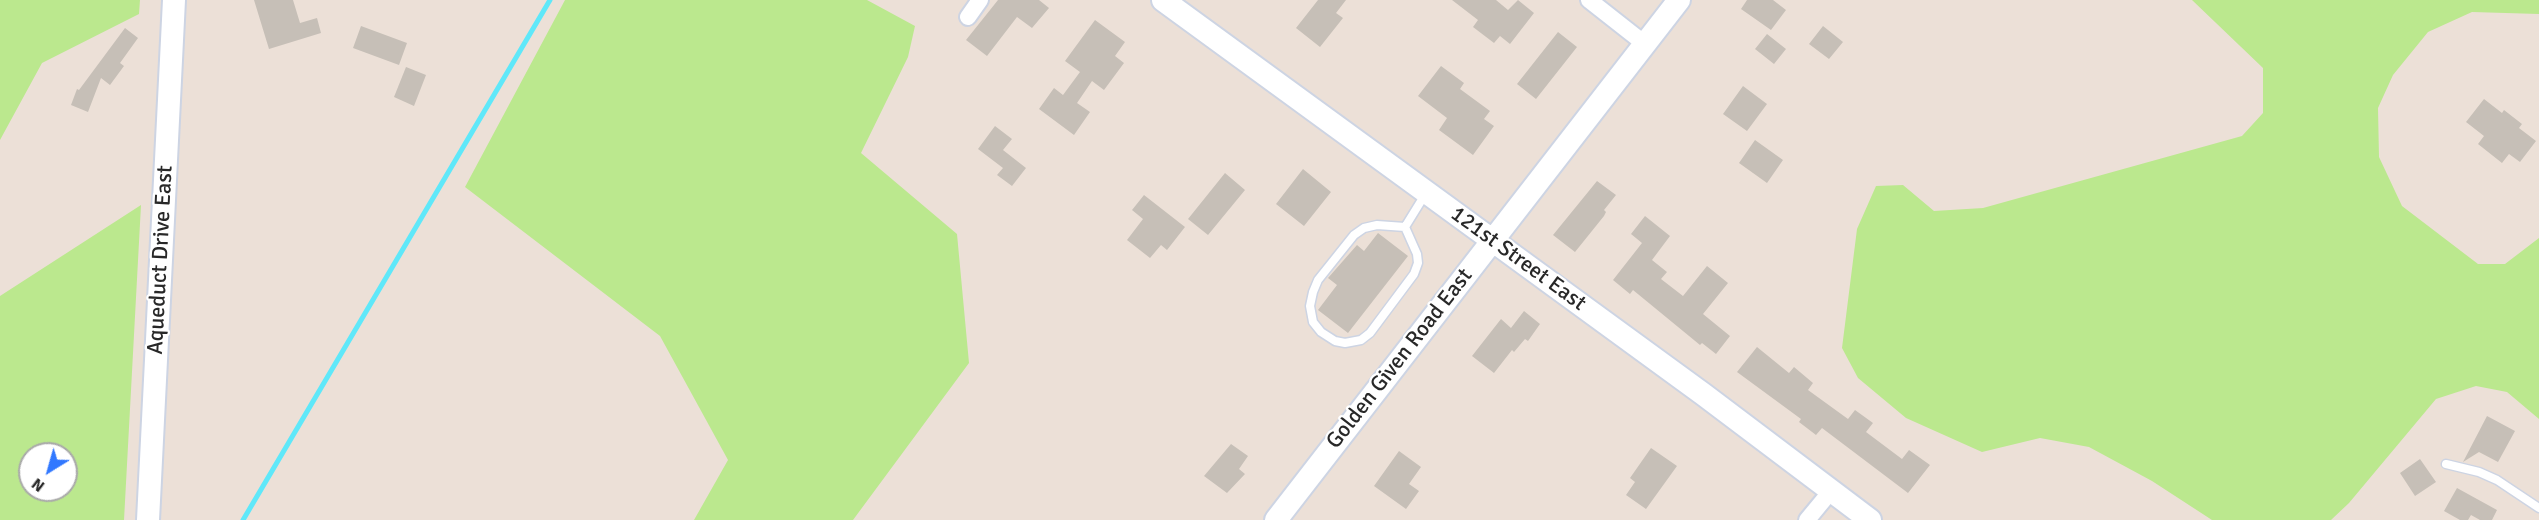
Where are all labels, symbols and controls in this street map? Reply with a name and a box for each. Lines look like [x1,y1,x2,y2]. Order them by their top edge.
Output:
street label: Aqueduct Drive East [143,165,179,355]
street label: 121st Street East [1445,201,1591,317]
street label: Golden Given Road East [1321,264,1479,454]
north arrow [18,442,78,502]
text: N [28,473,49,496]

